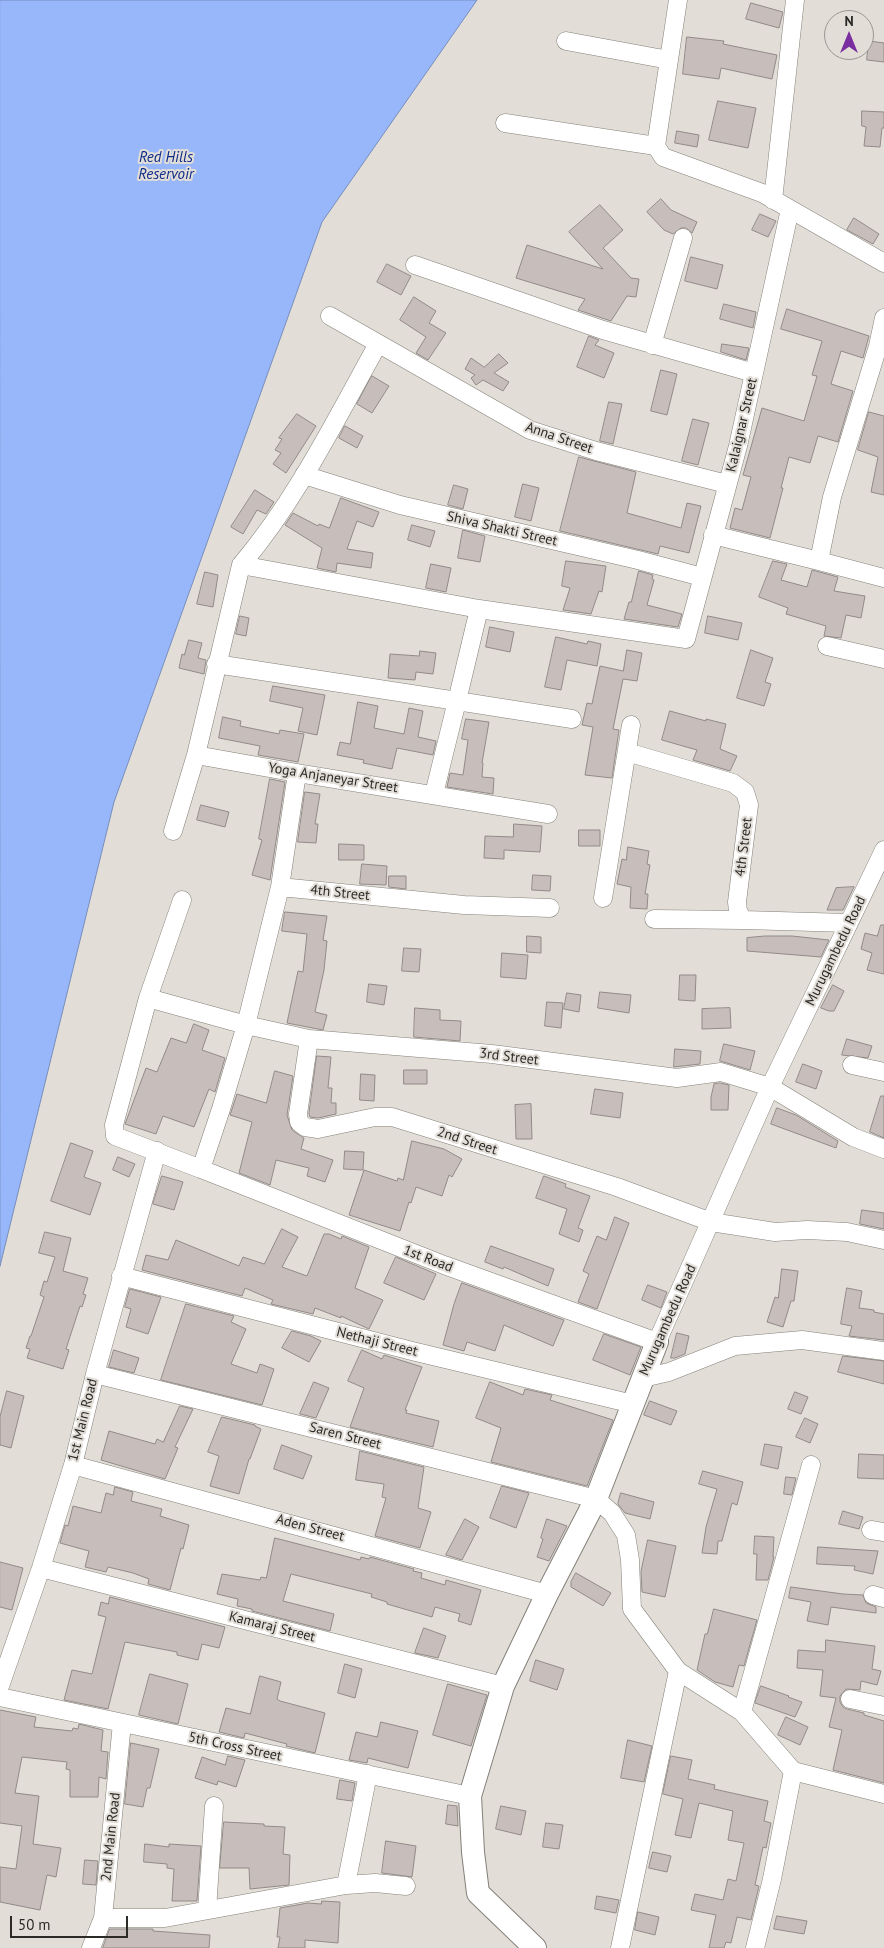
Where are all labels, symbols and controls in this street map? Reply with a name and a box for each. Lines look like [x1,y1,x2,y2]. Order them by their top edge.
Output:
north arrow [824,10,874,60]
text: N [844,12,854,30]
water label: Red Hills Reservoir [138,149,194,184]
street label: Kalaignar Street [723,376,761,474]
street label: Anna Street [523,419,595,457]
street label: Shiva Shakti Street [445,508,559,550]
street label: Yoga Anjaneyar Street [267,759,399,797]
street label: 4th Street [732,816,756,878]
street label: 4th Street [310,882,370,904]
street label: Murugambedu Road [802,893,870,1009]
street label: 3rd Street [478,1045,540,1069]
street label: 2nd Street [435,1123,499,1159]
street label: 1st Road [401,1242,455,1276]
street label: Murugambedu Road [636,1262,700,1378]
street label: Nethaji Street [335,1324,419,1360]
street label: 1st Main Road [65,1377,101,1463]
street label: Saren Street [307,1419,383,1453]
street label: Aden Street [274,1511,346,1545]
street label: Kamaraj Street [227,1608,317,1646]
street label: 5th Cross Street [187,1729,283,1765]
street label: 2nd Main Road [98,1792,124,1882]
scale bar [12,1906,130,1938]
text: 50 m [18,1915,51,1934]

